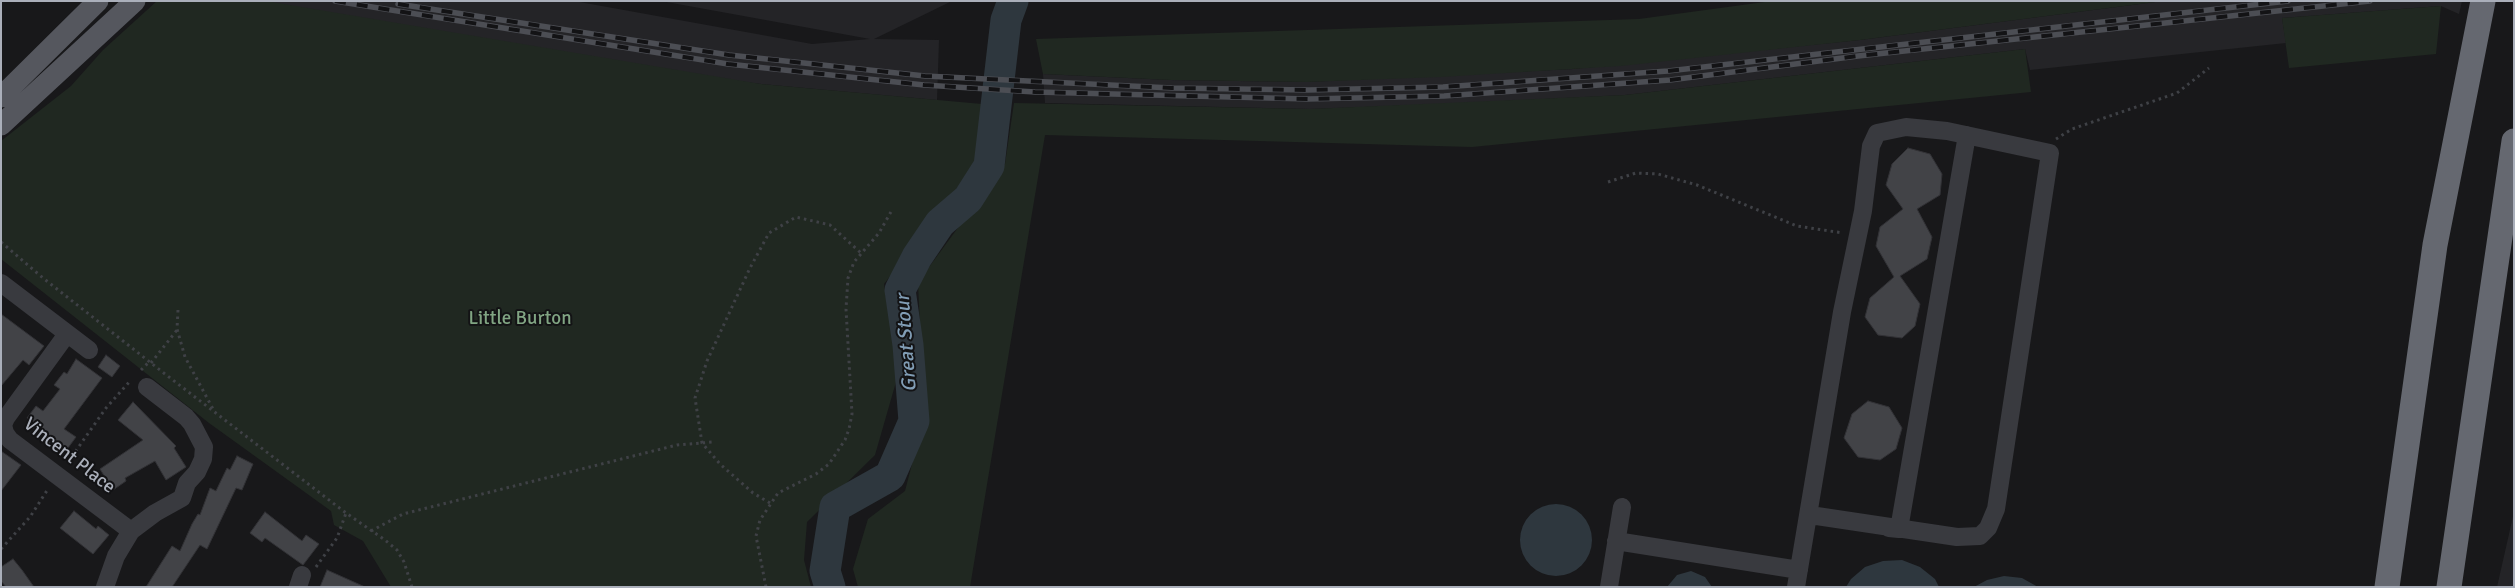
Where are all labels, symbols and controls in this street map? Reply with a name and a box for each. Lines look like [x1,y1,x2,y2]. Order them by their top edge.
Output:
water label: Great Stour [892,293,922,393]
park label: Little Burton [469,308,571,330]
street label: Vincent Place [19,413,119,499]

